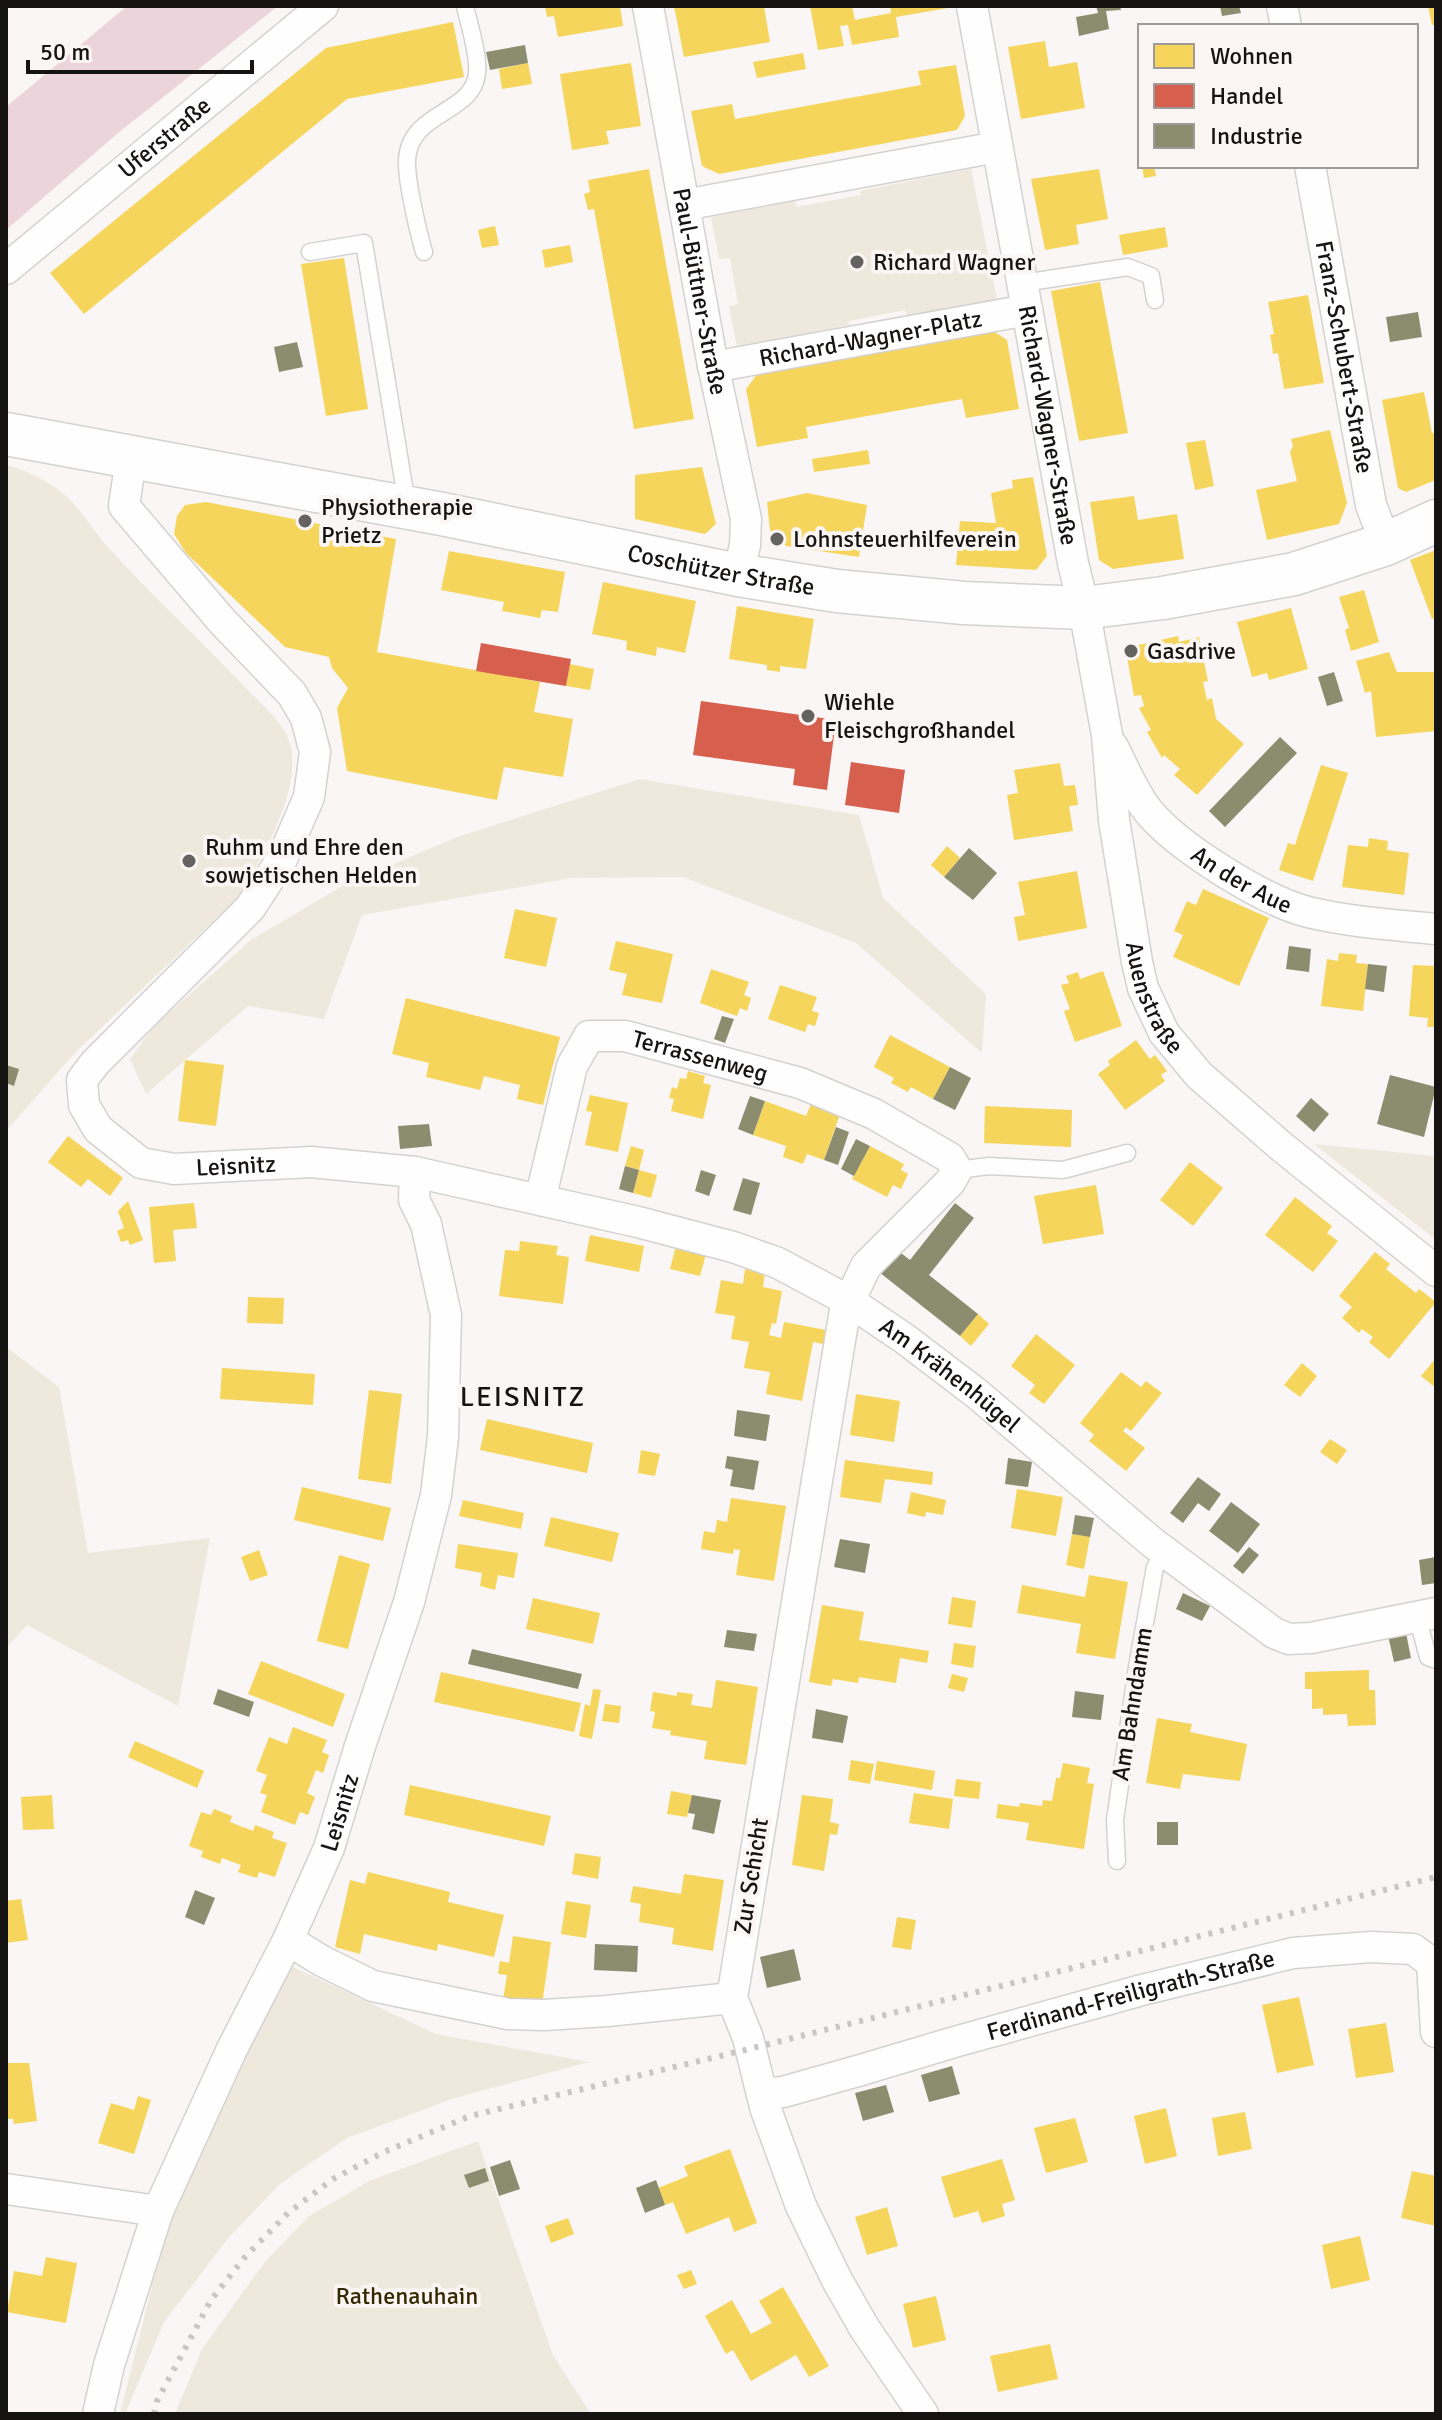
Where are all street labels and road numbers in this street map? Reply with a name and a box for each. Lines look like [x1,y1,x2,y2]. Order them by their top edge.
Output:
street label: Uferstraße [112,90,217,185]
street label: Paul-Büttner-Straße [666,185,734,398]
street label: Franz-Schubert-Straße [1309,238,1380,476]
street label: Richard-Wagner-Platz [757,303,984,373]
street label: Richard-Wagner-Straße [1012,303,1084,548]
street label: Coschützer Straße [625,538,817,602]
street label: An der Aue [1185,839,1296,920]
street label: Auenstraße [1119,940,1190,1060]
street label: Terrassenweg [629,1024,771,1089]
street label: Leisnitz [195,1149,277,1183]
street label: Am Krähenhügel [874,1311,1027,1439]
street label: Am Bahndamm [1105,1625,1159,1783]
street label: Leisnitz [314,1770,366,1855]
street label: Zur Schicht [727,1816,775,1936]
street label: Ferdinand-Freiligrath-Straße [983,1943,1278,2047]

